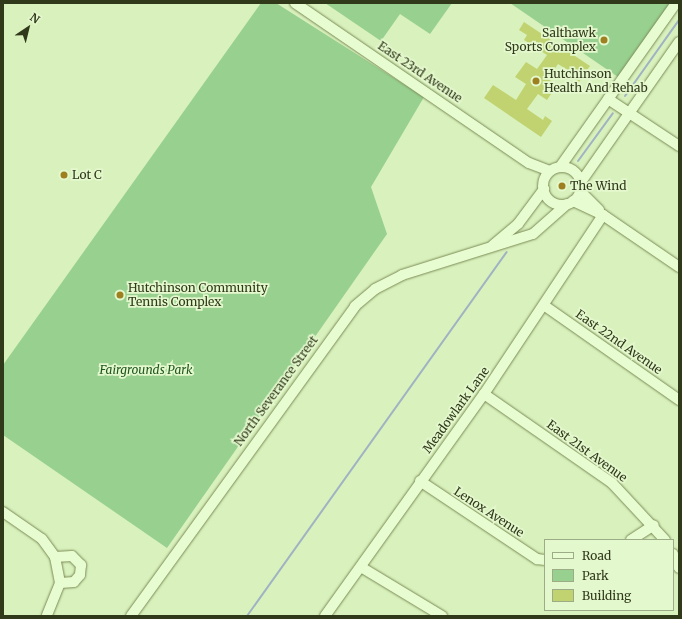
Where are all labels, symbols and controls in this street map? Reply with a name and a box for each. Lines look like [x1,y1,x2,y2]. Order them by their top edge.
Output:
north arrow [8,8,48,48]
text: N [27,10,42,26]
place label: Salthawk Sports Complex [505,26,596,54]
marker: Salthawk Sports Complex [599,35,609,45]
street label: East 23rd Avenue [375,39,465,105]
place label: Hutchinson Health And Rehab [544,67,648,95]
marker: Hutchinson Health And Rehab [531,76,541,86]
place label: Lot C [72,168,102,182]
marker: Lot C [59,170,69,180]
place label: The Wind [570,179,626,193]
marker: The Wind [557,181,567,191]
place label: Hutchinson Community Tennis Complex [128,281,268,309]
marker: Hutchinson Community Tennis Complex [115,290,125,300]
street label: East 22nd Avenue [573,307,665,377]
street label: North Severance Street [231,333,321,449]
park label: Fairgrounds Park [99,363,193,377]
street label: Meadowlark Lane [420,364,492,456]
street label: East 21st Avenue [544,417,630,485]
street label: Lenox Avenue [451,484,527,540]
legend [544,539,674,611]
text: Road [582,548,611,563]
text: Park [582,568,609,583]
text: Building [582,588,631,603]

